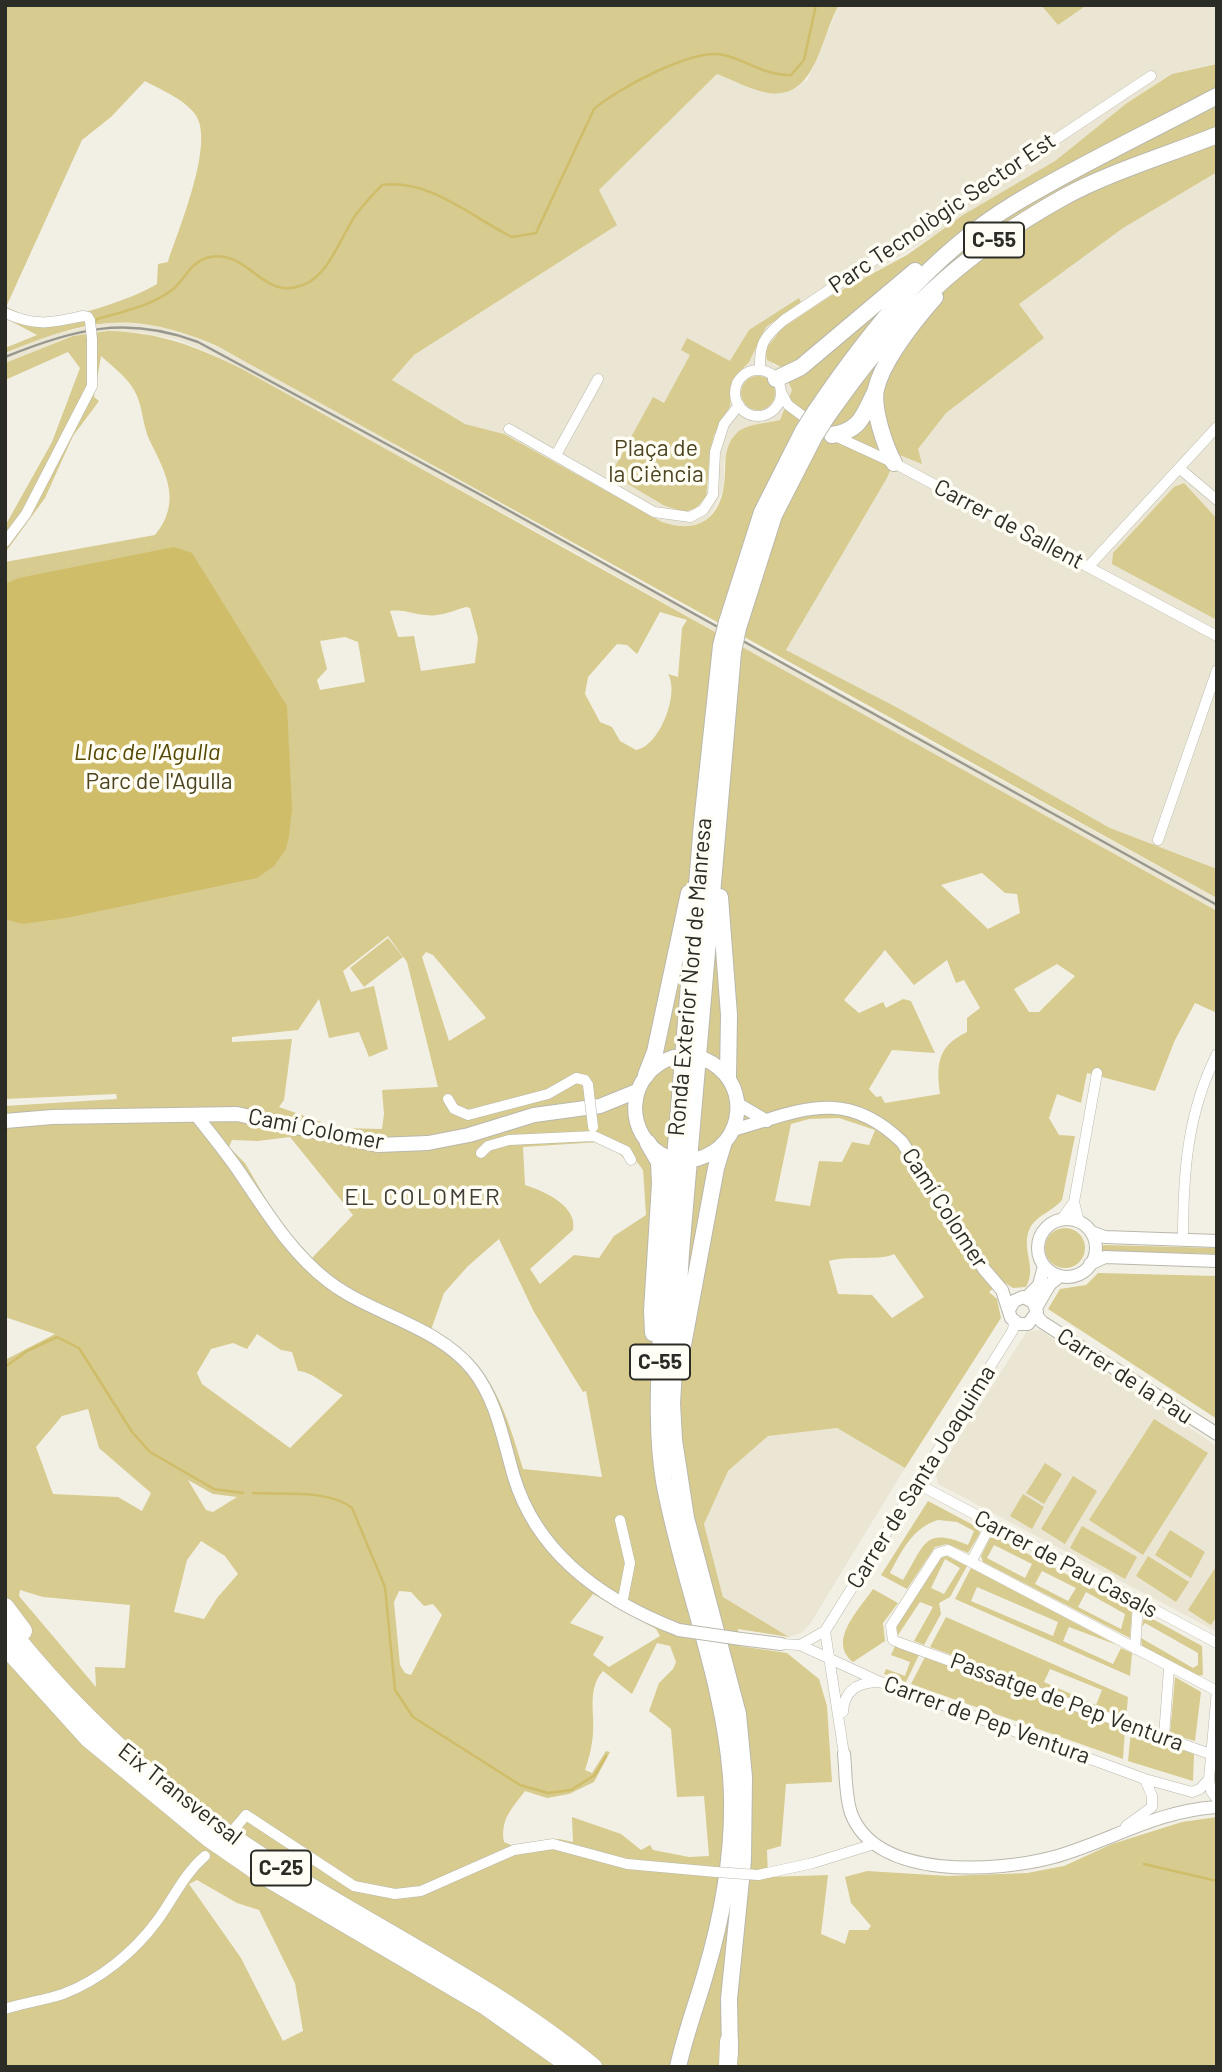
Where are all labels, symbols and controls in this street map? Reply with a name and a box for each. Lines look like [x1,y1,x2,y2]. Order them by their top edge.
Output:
street label: Parc Tecnològic Sector Est [823,127,1061,299]
road number: C-55 [964,222,1024,258]
park label: Plaça de la Ciència [608,434,704,488]
street label: Carrer de Sallent [929,473,1089,575]
water label: Llac de l'Agulla [74,738,220,766]
park label: Parc de l'Agulla [86,767,232,795]
street label: Ronda Exterior Nord de Manresa [662,817,718,1137]
street label: Camí Colomer [246,1102,386,1156]
street label: Camí Colomer [896,1143,994,1273]
district label: EL COLOMER [346,1183,500,1211]
street label: Carrer de la Pau [1052,1322,1198,1430]
road number: C-55 [630,1344,690,1380]
street label: Carrer de Santa Joaquima [841,1360,1001,1594]
street label: Carrer de Pau Casals [970,1504,1162,1624]
street label: Passatge de Pep Ventura [947,1647,1187,1757]
street label: Carrer de Pep Ventura [880,1670,1094,1770]
street label: Eix Transversal [113,1737,247,1851]
road number: C-25 [251,1850,311,1885]

